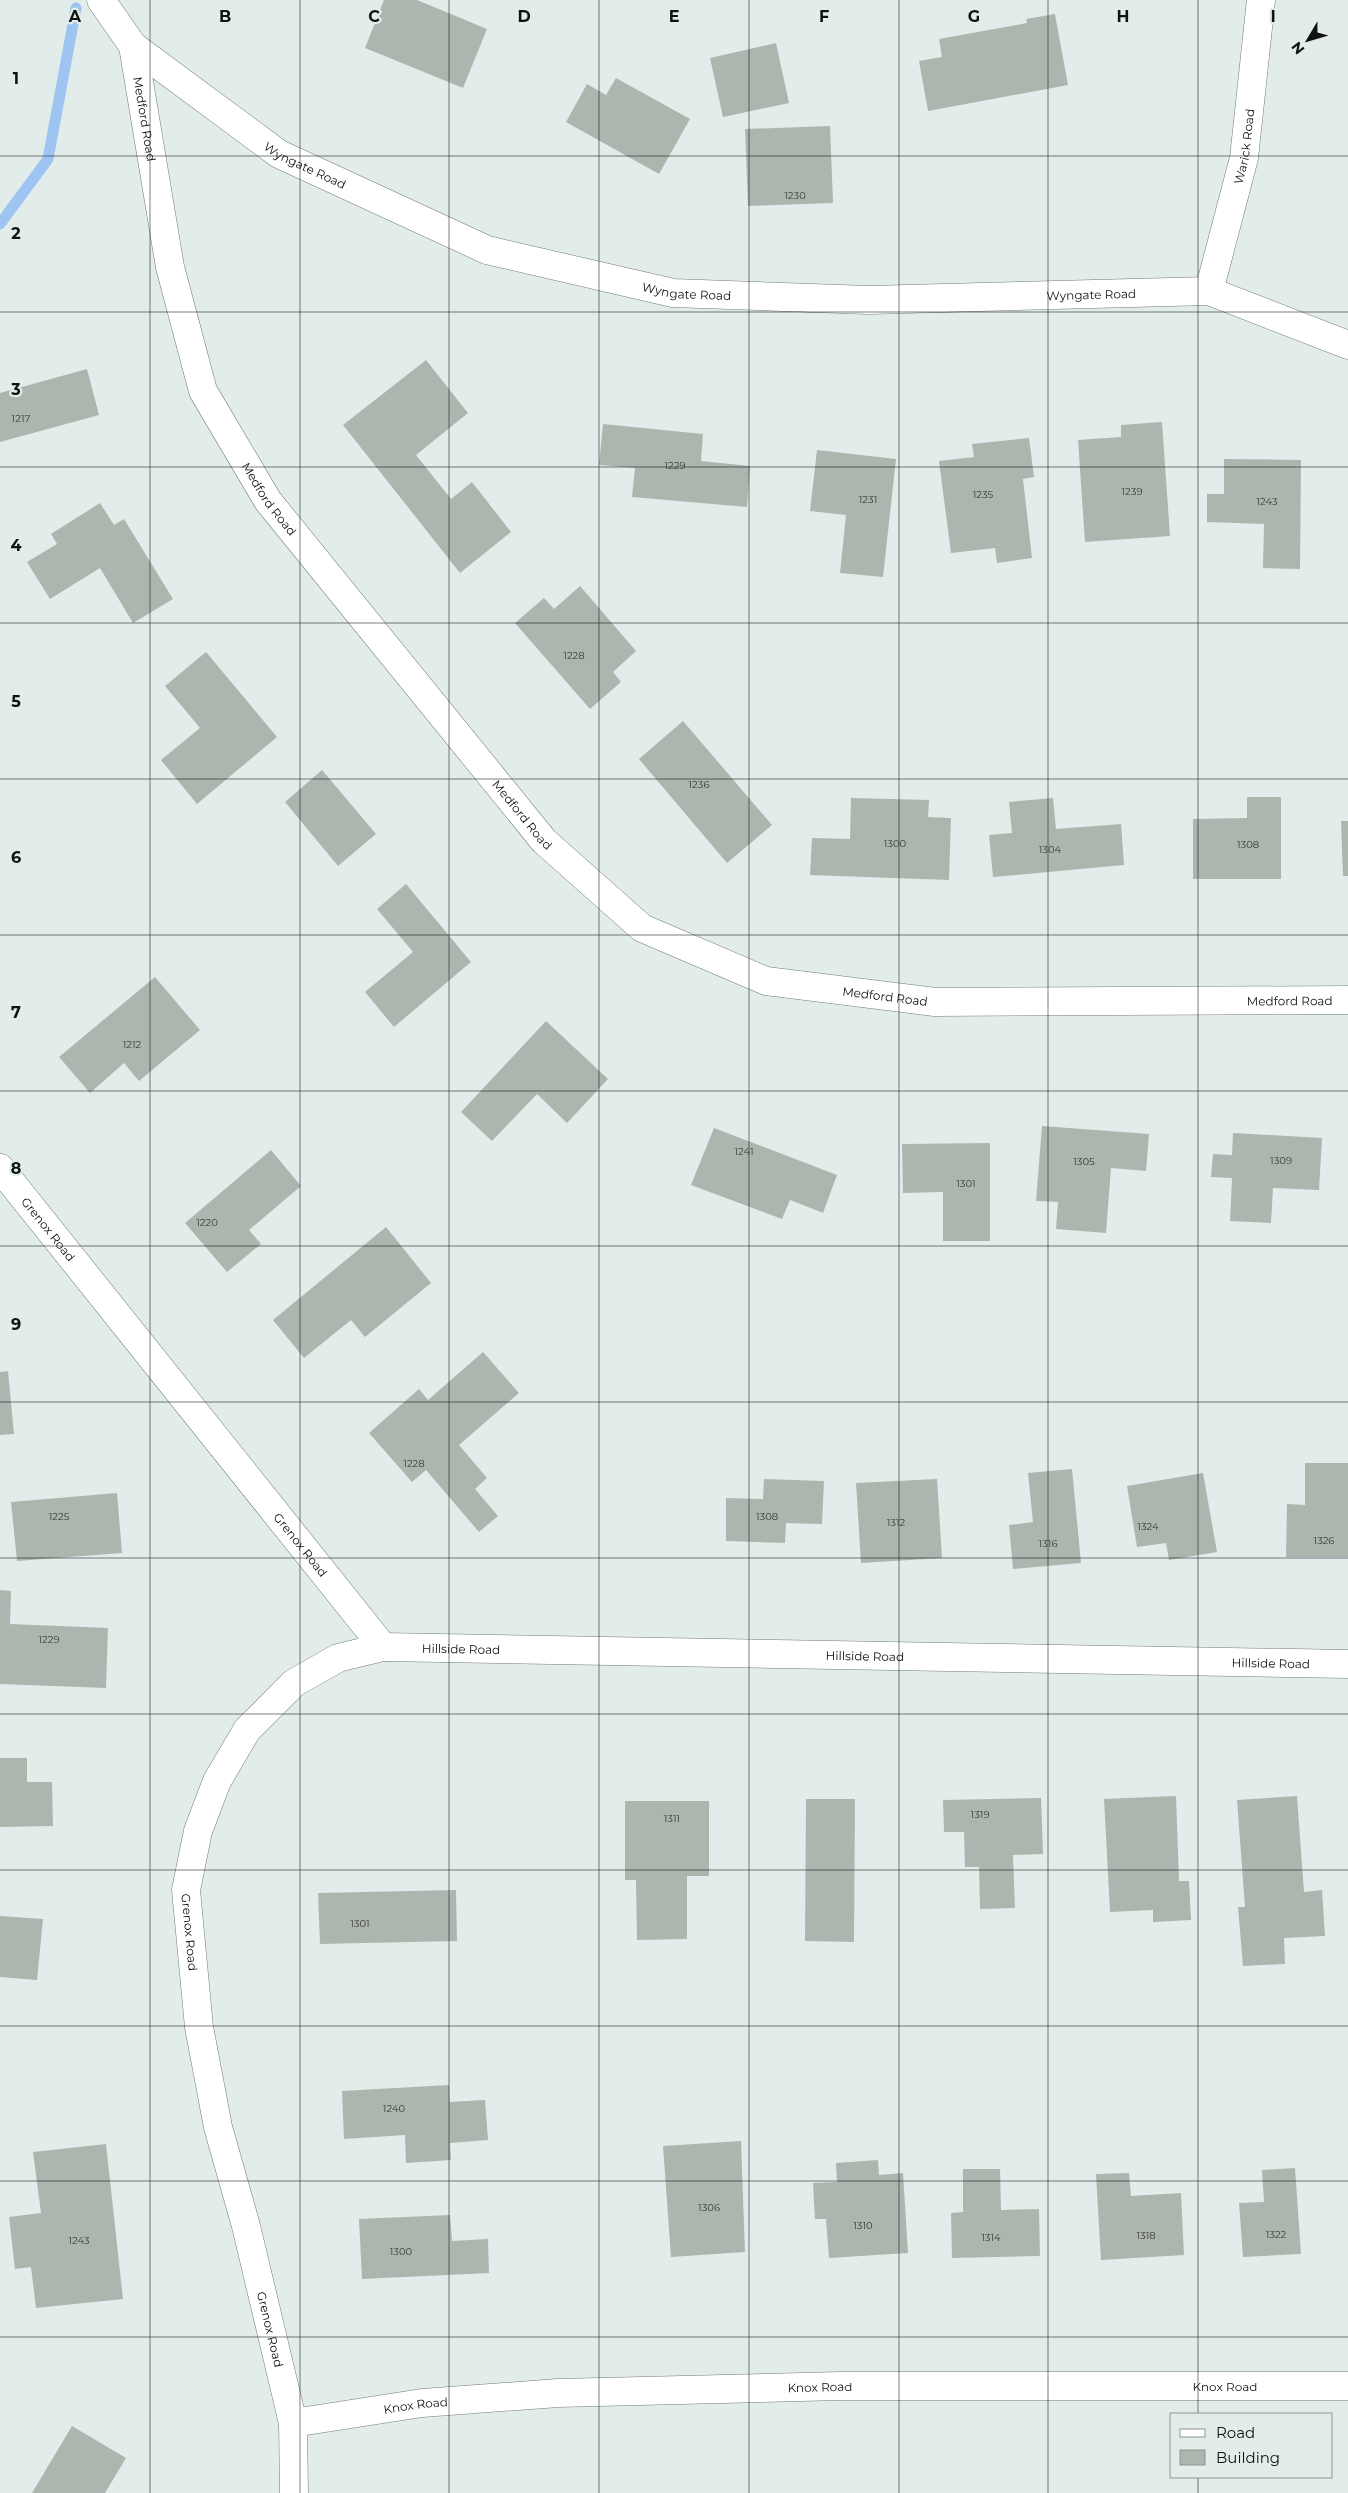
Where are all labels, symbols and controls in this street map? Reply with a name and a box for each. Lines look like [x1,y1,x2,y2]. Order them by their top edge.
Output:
text: A [68,7,82,26]
text: B [219,7,231,26]
text: C [368,7,380,26]
text: D [517,7,531,26]
text: E [669,7,679,26]
text: F [819,7,829,26]
text: G [968,7,980,26]
text: H [1117,7,1129,26]
text: I [1270,7,1276,26]
north arrow [1283,15,1333,65]
text: N [1287,38,1308,58]
text: 1 [13,69,19,88]
street label: Medford Road [131,75,160,163]
street label: Warick Road [1230,108,1257,186]
street label: Wyngate Road [261,138,349,192]
house number: 1230 [784,189,806,202]
text: 2 [11,224,21,243]
street label: Wyngate Road [641,279,731,303]
street label: Wyngate Road [1046,285,1136,303]
text: 3 [10,380,21,399]
house number: 1217 [12,412,31,425]
street label: Medford Road [239,459,300,538]
house number: 1229 [664,459,686,472]
house number: 1239 [1121,485,1143,498]
house number: 1235 [973,488,994,501]
house number: 1231 [859,493,877,506]
house number: 1243 [1256,495,1278,508]
text: 4 [10,536,22,555]
house number: 1228 [563,649,585,662]
text: 5 [11,692,21,711]
street label: Medford Road [490,777,556,852]
house number: 1236 [688,778,710,791]
house number: 1300 [884,837,907,850]
house number: 1308 [1237,838,1259,851]
house number: 1304 [1039,843,1062,856]
text: 6 [11,848,21,867]
street label: Medford Road [842,983,929,1009]
street label: Medford Road [1247,993,1333,1008]
text: 7 [11,1003,21,1022]
house number: 1212 [123,1038,142,1051]
house number: 1241 [734,1145,754,1158]
house number: 1309 [1270,1154,1292,1167]
house number: 1305 [1073,1155,1095,1168]
text: 8 [11,1159,21,1178]
house number: 1301 [956,1177,976,1190]
street label: Grenox Road [19,1194,79,1264]
house number: 1220 [196,1216,218,1229]
text: 9 [11,1315,21,1334]
house number: 1228 [403,1457,425,1470]
street label: Grenox Road [271,1509,331,1579]
house number: 1225 [49,1510,70,1523]
house number: 1308 [756,1510,778,1523]
house number: 1312 [887,1516,906,1529]
house number: 1324 [1137,1520,1159,1533]
house number: 1326 [1314,1534,1334,1547]
house number: 1316 [1039,1537,1057,1550]
house number: 1229 [38,1633,60,1646]
street label: Hillside Road [422,1640,500,1657]
street label: Hillside Road [826,1647,904,1664]
street label: Hillside Road [1231,1654,1310,1671]
house number: 1319 [971,1808,989,1821]
house number: 1311 [664,1812,680,1825]
street label: Grenox Road [179,1893,201,1972]
house number: 1301 [350,1917,370,1930]
house number: 1240 [383,2102,406,2115]
house number: 1306 [698,2201,720,2214]
house number: 1310 [853,2219,873,2232]
house number: 1322 [1266,2228,1287,2241]
house number: 1318 [1136,2229,1156,2242]
house number: 1314 [981,2231,1001,2244]
house number: 1243 [68,2234,90,2247]
house number: 1300 [390,2245,413,2258]
street label: Grenox Road [254,2290,287,2369]
street label: Knox Road [787,2378,852,2395]
street label: Knox Road [1193,2379,1257,2394]
street label: Knox Road [382,2394,448,2416]
legend [1170,2413,1333,2478]
text: Road [1216,2423,1255,2442]
text: Building [1216,2448,1280,2467]

